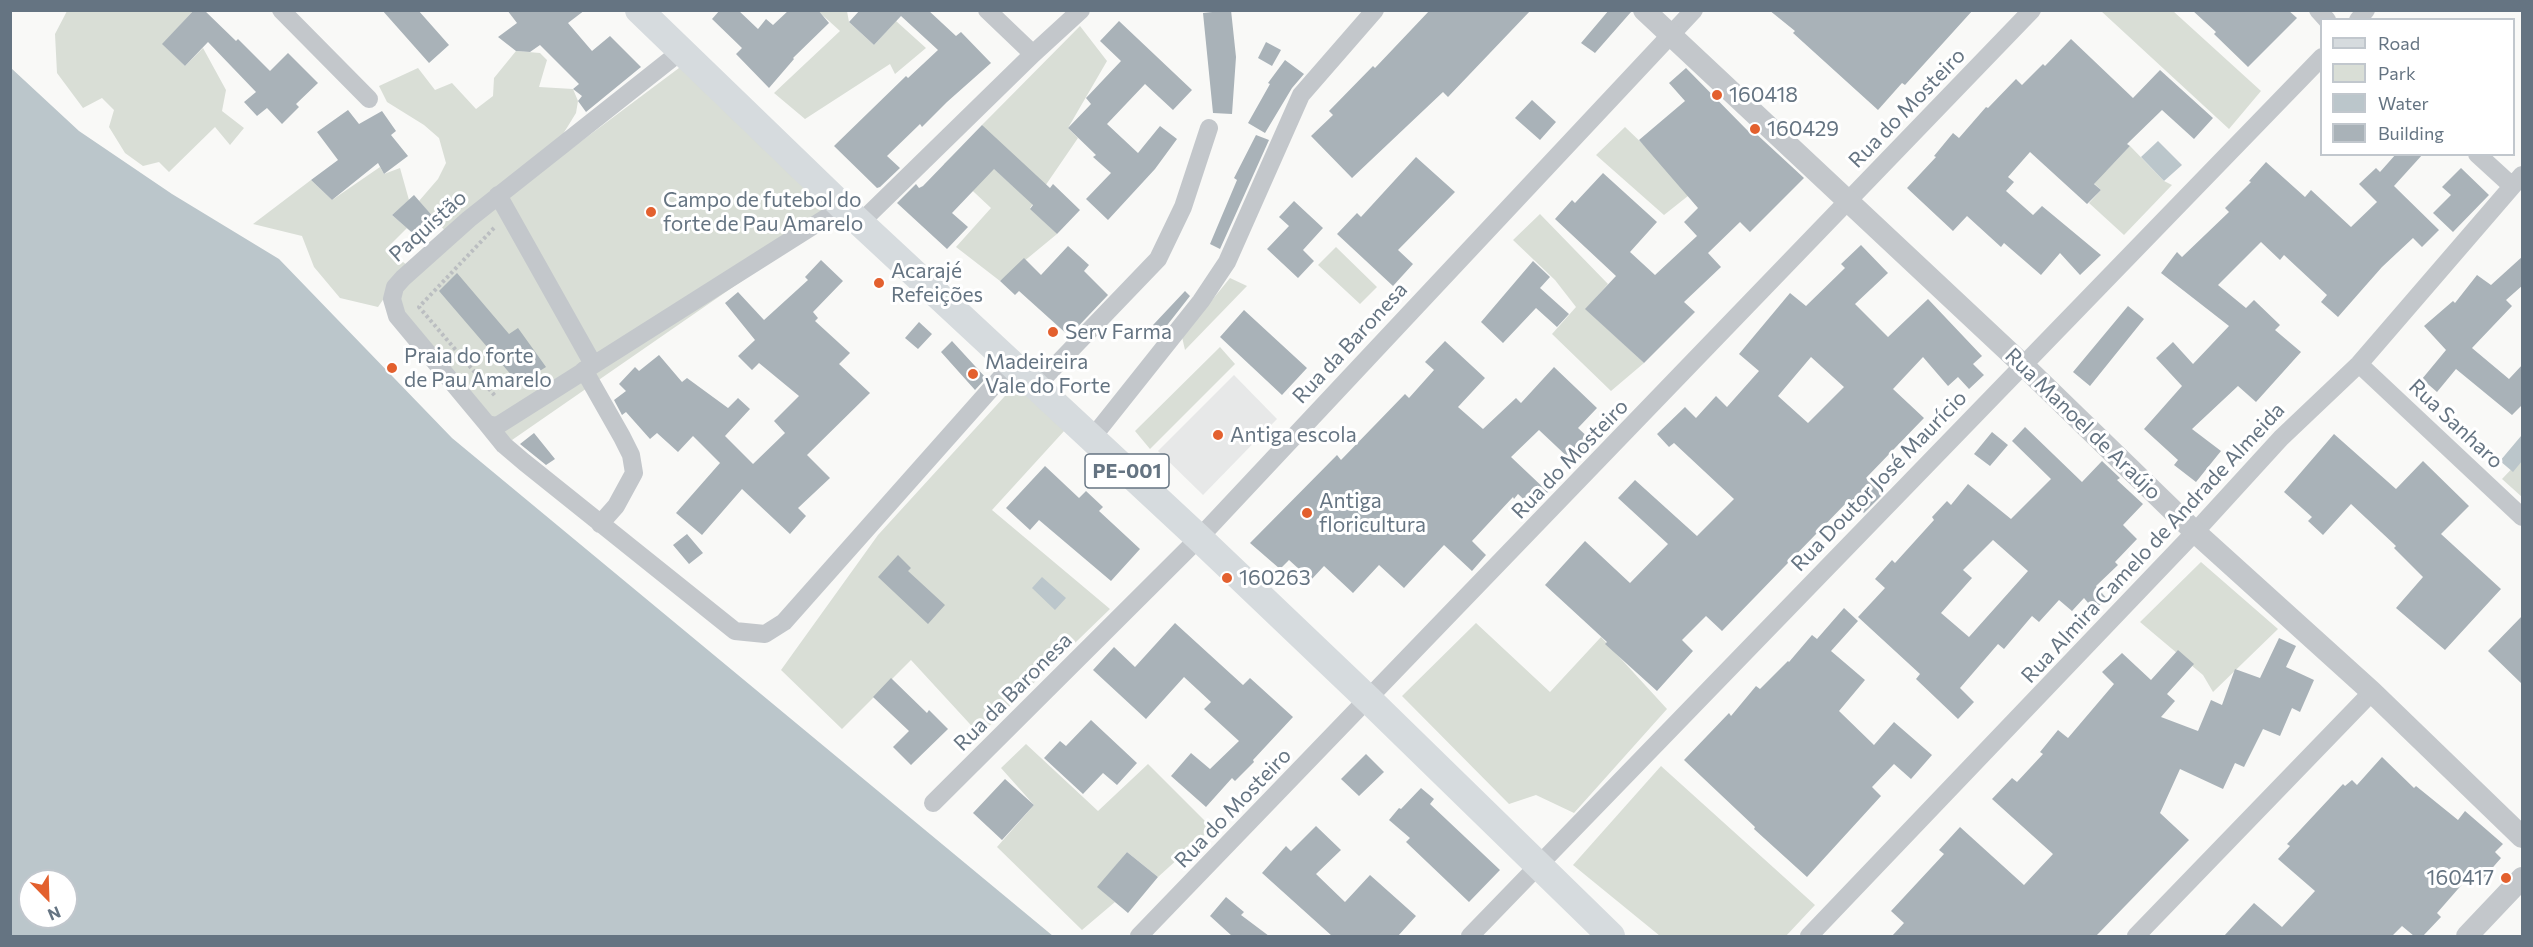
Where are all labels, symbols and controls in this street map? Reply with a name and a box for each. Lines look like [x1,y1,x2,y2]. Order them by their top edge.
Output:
legend [2320,18,2515,156]
text: Road [2378,32,2420,54]
street label: Rua do Mosteiro [1843,43,1971,173]
text: Park [2378,62,2416,84]
place label: 160418 [1729,82,1798,108]
marker: 160418 [1710,88,1724,102]
text: Water [2378,92,2429,114]
place label: 160429 [1767,116,1839,142]
marker: 160429 [1748,122,1762,136]
text: Building [2378,122,2444,144]
street label: Paquistão [384,185,472,267]
place label: Campo de futebol do forte de Pau Amarelo [663,187,863,237]
marker: Campo de futebol do forte de Pau Amarelo [644,205,658,219]
place label: Acarajé Refeições [891,258,983,308]
marker: Acarajé Refeições [872,276,886,290]
street label: Rua da Baronesa [1287,277,1413,409]
place label: Serv Farma [1065,319,1172,345]
marker: Serv Farma [1046,325,1060,339]
place label: Praia do forte de Pau Amarelo [404,343,552,393]
street label: Rua Manoel de Araújo [2000,343,2166,505]
place label: Madeireira Vale do Forte [985,349,1110,399]
marker: Praia do forte de Pau Amarelo [385,361,399,375]
marker: Madeireira Vale do Forte [966,367,980,381]
street label: Rua Sanharo [2404,374,2508,474]
street label: Rua Doutor José Maurício [1786,385,1972,577]
street label: Rua do Mosteiro [1506,394,1634,524]
street label: Rua Almira Camelo de Andrade Almeida [2016,398,2290,688]
place label: Antiga escola [1230,422,1357,448]
marker: Antiga escola [1211,428,1225,442]
road number: PE-001 [1085,454,1169,488]
place label: Antiga floricultura [1319,488,1426,538]
marker: Antiga floricultura [1300,506,1314,520]
place label: 160263 [1239,565,1311,591]
marker: 160263 [1220,571,1234,585]
street label: Rua da Baronesa [949,628,1077,756]
street label: Rua do Mosteiro [1169,743,1297,873]
place label: 160417 [2427,865,2494,891]
north arrow [18,869,78,929]
marker: 160417 [2499,871,2513,885]
text: N [45,903,64,925]

